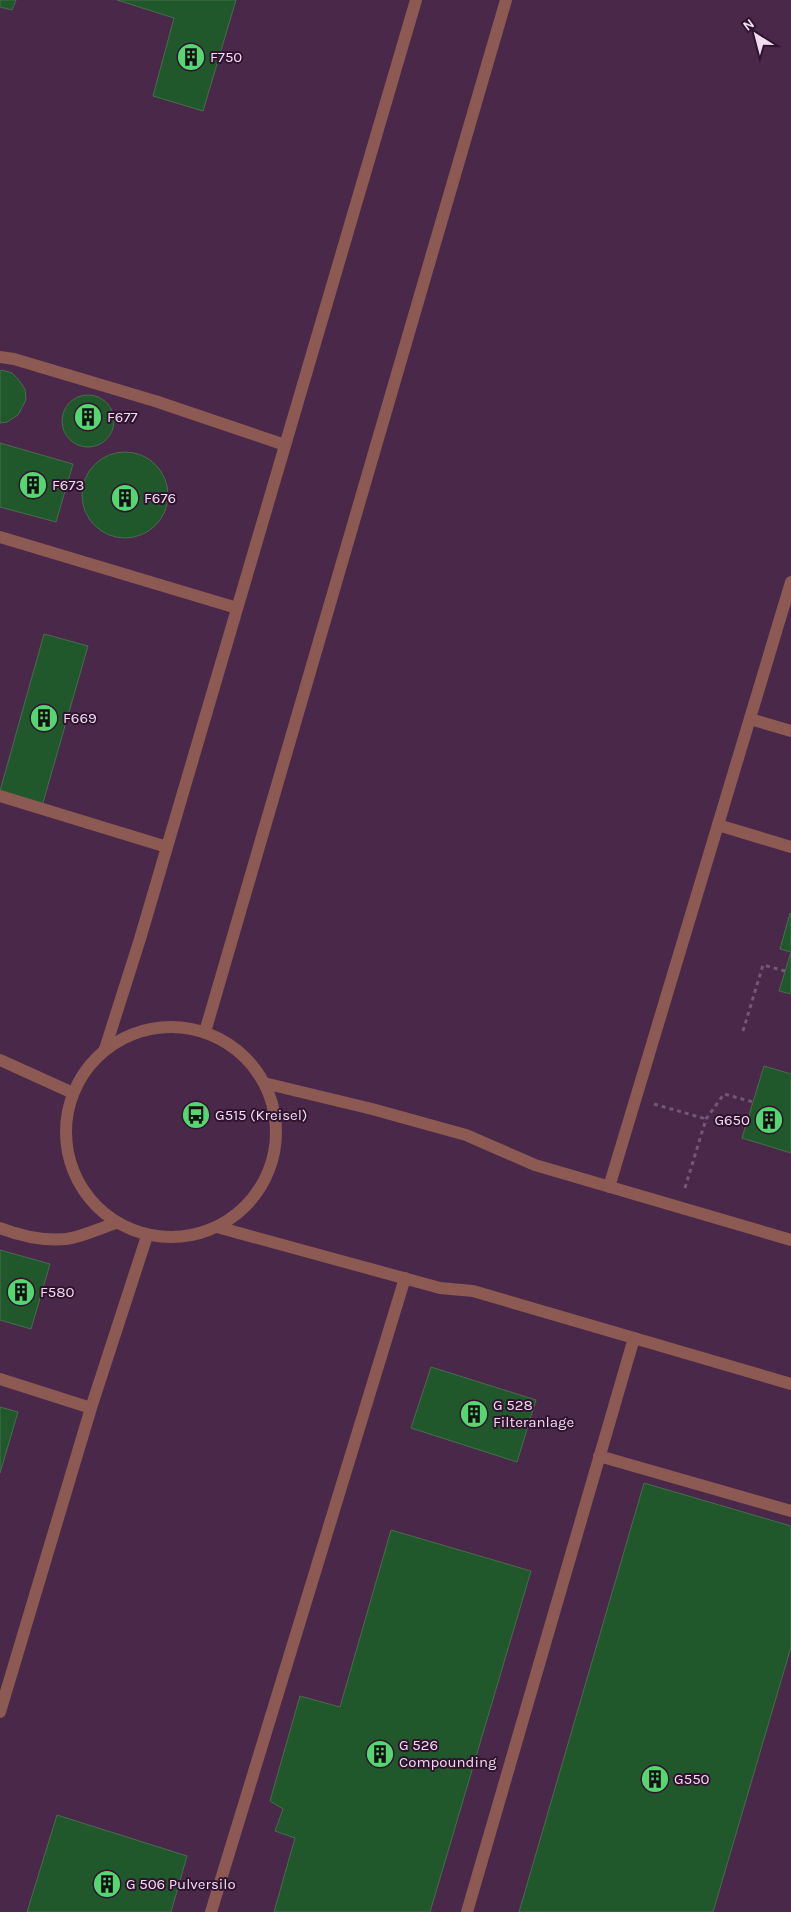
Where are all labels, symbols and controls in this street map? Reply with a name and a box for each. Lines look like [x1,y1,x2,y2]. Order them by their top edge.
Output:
north arrow [731,10,781,60]
text: N [740,15,758,35]
building icon: F750 [176,42,206,72]
place label: F750 [210,48,242,66]
building icon: F677 [73,402,103,432]
place label: F677 [107,408,138,426]
building icon: F673 [18,470,48,500]
place label: F673 [52,476,84,494]
building icon: F676 [110,483,140,513]
place label: F676 [144,489,176,507]
building icon: F669 [29,703,59,733]
place label: F669 [63,709,97,727]
bus stop icon: G515 (Kreisel) [181,1100,211,1130]
building icon: G650 [754,1105,784,1135]
place label: G515 (Kreisel) [215,1106,307,1124]
place label: G650 [714,1111,750,1129]
building icon: F580 [6,1277,36,1307]
place label: F580 [40,1283,75,1301]
place label: G 528 Filteranlage [493,1396,574,1431]
building icon: G 528 Filteranlage [459,1399,489,1429]
place label: G 526 Compounding [399,1736,497,1771]
building icon: G 526 Compounding [365,1739,395,1769]
building icon: G550 [640,1764,670,1794]
place label: G550 [674,1770,710,1788]
building icon: G 506 Pulversilo [92,1869,122,1899]
place label: G 506 Pulversilo [126,1875,236,1893]

